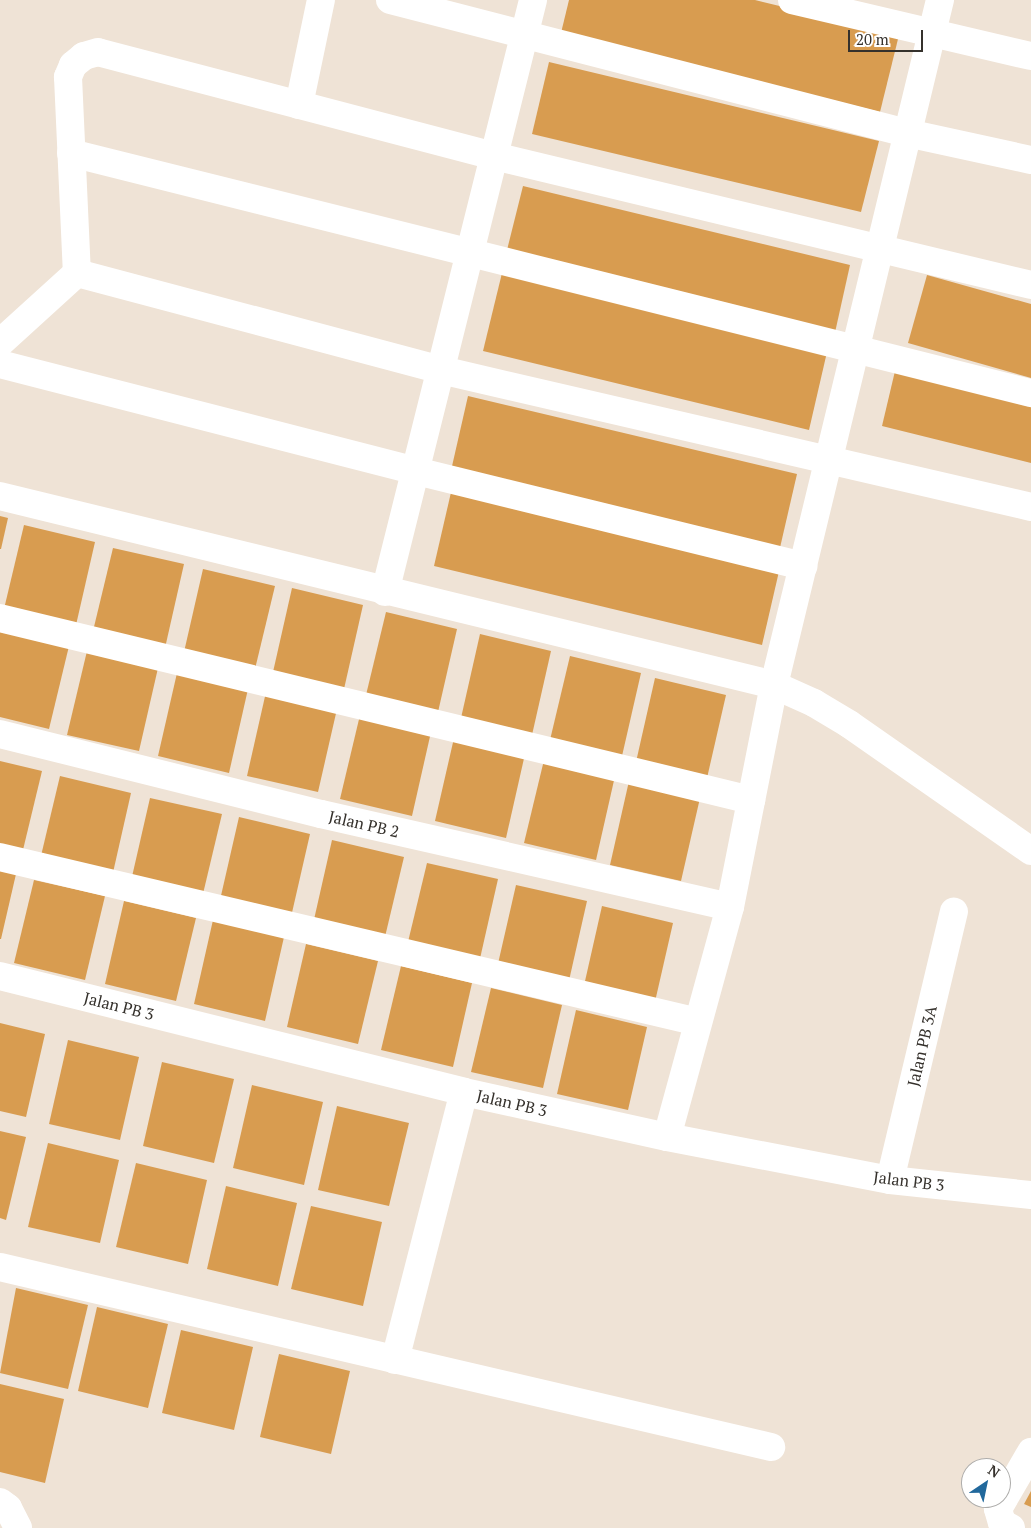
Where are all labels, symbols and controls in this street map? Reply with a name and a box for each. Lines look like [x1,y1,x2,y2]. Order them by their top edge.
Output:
scale bar [851,20,926,52]
text: 20 m [856,29,889,49]
street label: Jalan PB 2 [327,807,401,841]
street label: Jalan PB 3 [82,988,156,1024]
street label: Jalan PB 3A [903,1004,941,1088]
street label: Jalan PB 3 [475,1086,549,1120]
street label: Jalan PB 3 [872,1167,946,1195]
north arrow [961,1458,1011,1508]
text: N [984,1460,1004,1482]

